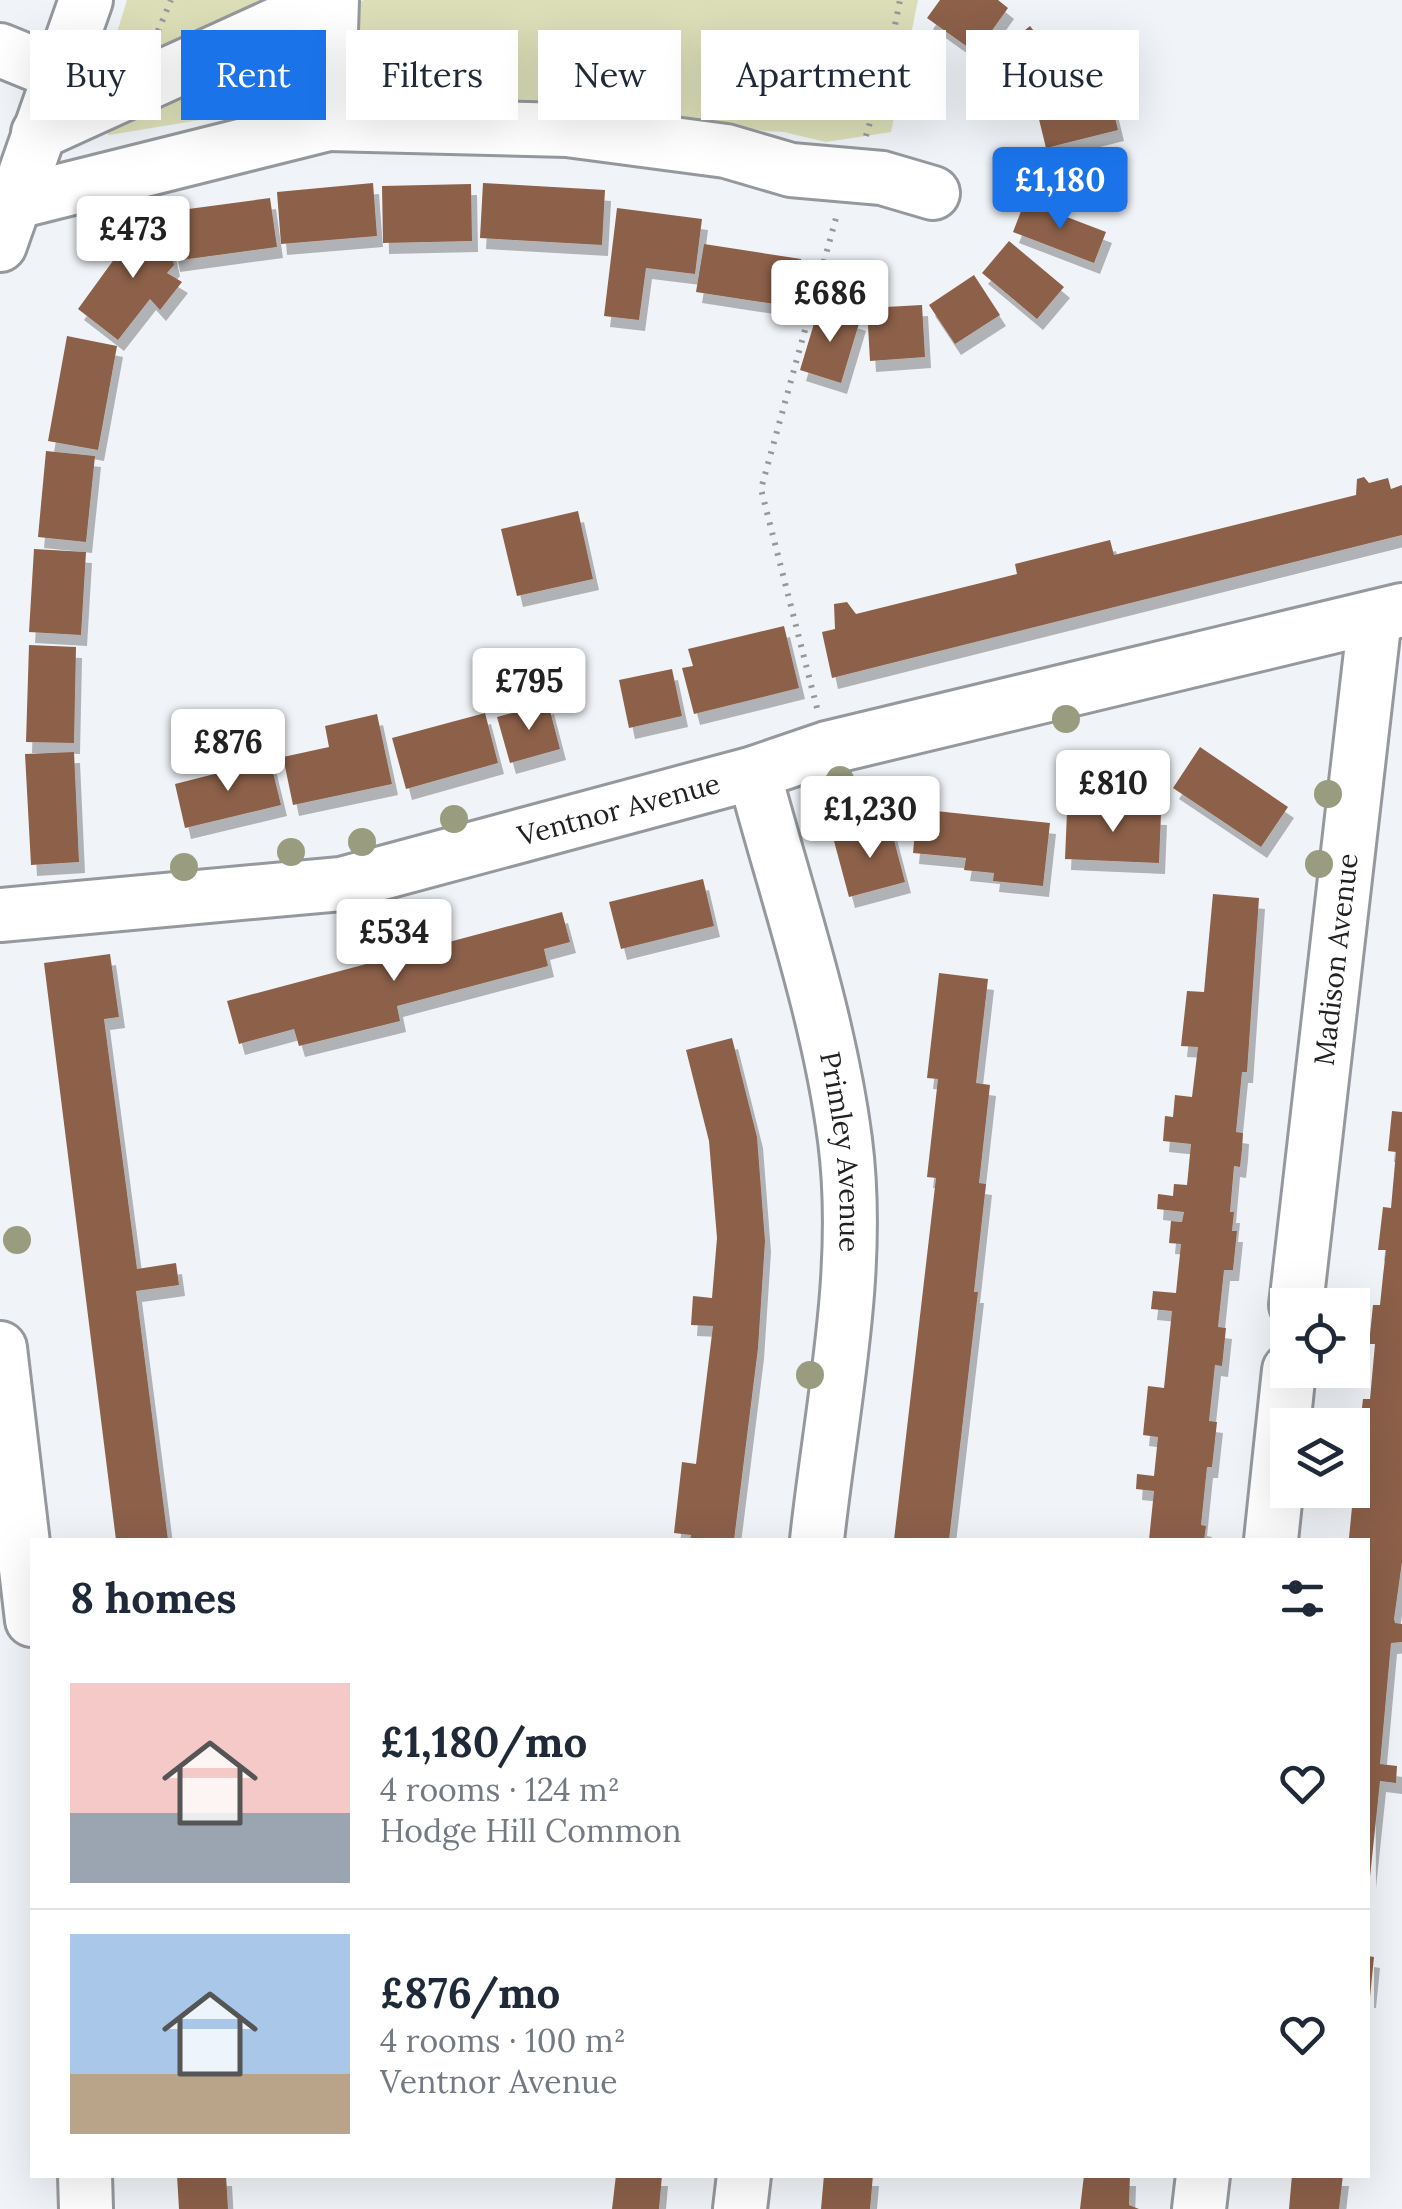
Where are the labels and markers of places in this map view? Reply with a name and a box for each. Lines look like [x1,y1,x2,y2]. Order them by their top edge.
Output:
pin: £1,180 [979,147,1141,232]
pin: £473 [74,196,192,281]
pin: £686 [771,260,889,345]
pin: £795 [470,648,588,733]
pin: £876 [169,709,287,794]
pin: £810 [1054,750,1172,835]
pin: £1,230 [789,776,951,861]
pin: £534 [335,899,453,984]

